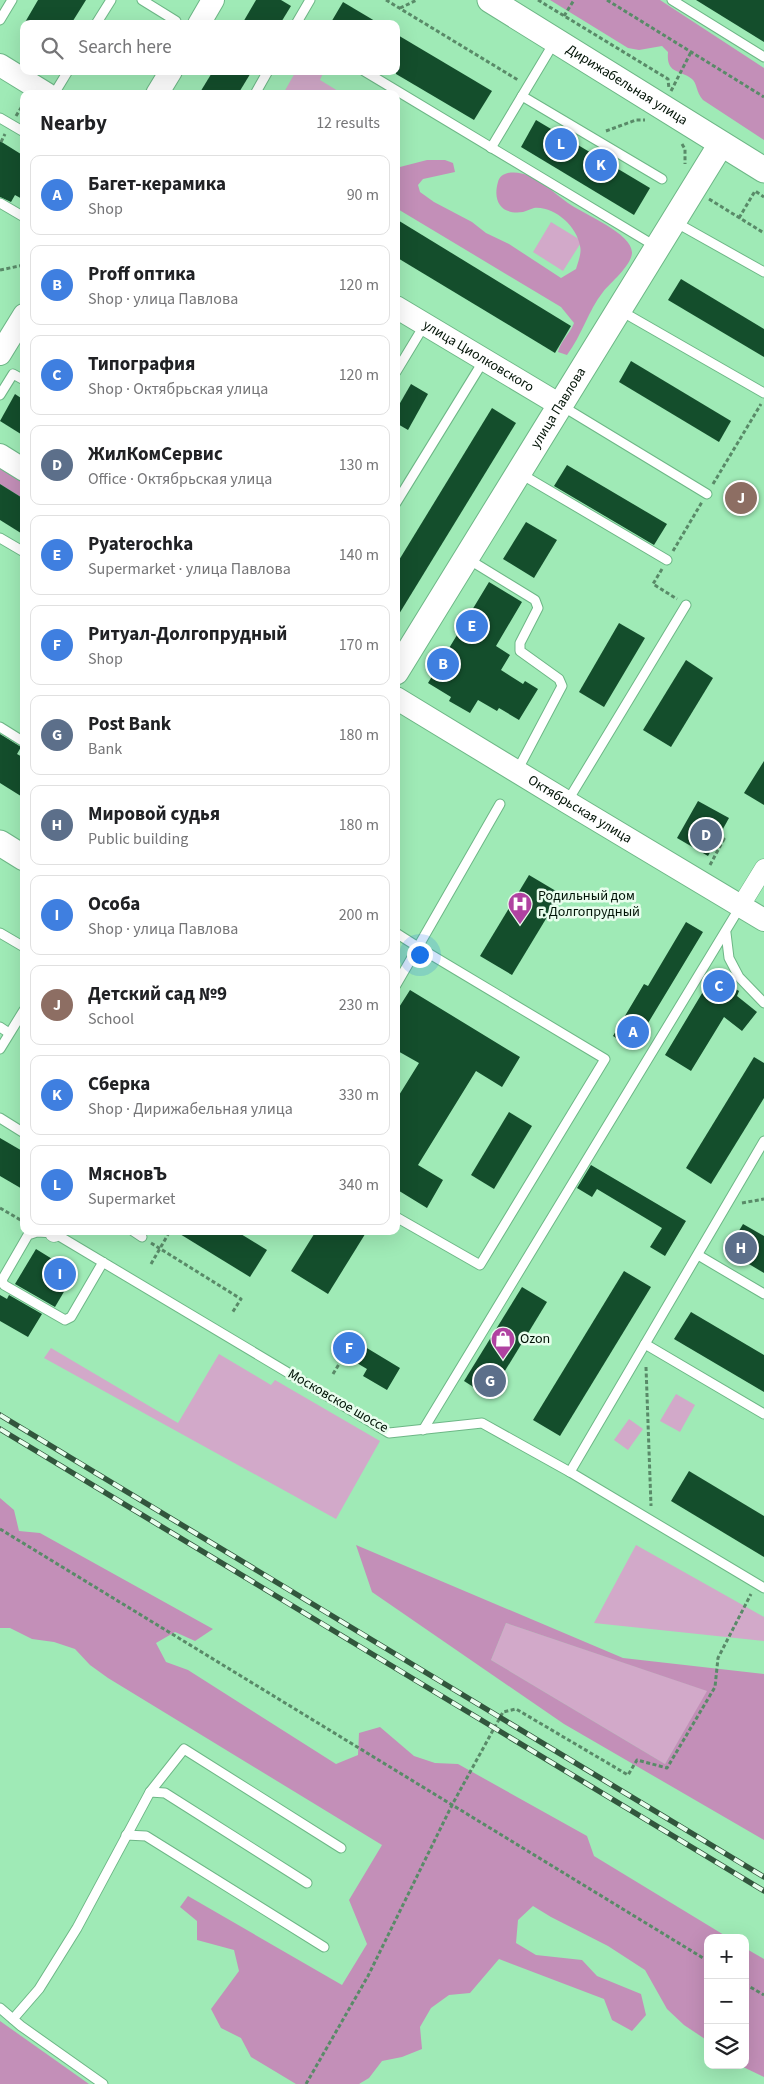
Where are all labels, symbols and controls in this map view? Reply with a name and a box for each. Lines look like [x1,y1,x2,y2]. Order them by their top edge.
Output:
search box [20,20,400,75]
icon: search [38,34,66,62]
text: Search here [78,34,172,61]
street label: Дирижабельная улица [562,40,691,130]
text: Nearby [40,108,107,138]
text: 12 results [316,112,380,134]
pin: L [545,125,577,163]
pin: K [585,146,617,184]
text: Багет-керамика [88,171,226,198]
text: A [52,184,62,206]
text: 90 m [347,184,379,206]
text: Shop [88,198,123,220]
text: Proff оптика [88,261,196,288]
text: B [52,274,62,296]
text: 120 m [339,274,379,296]
text: Shop · улица Павлова [88,288,238,310]
street label: улица Циолковского [419,315,538,397]
text: Типография [88,351,195,378]
text: C [52,364,62,386]
text: 120 m [339,364,379,386]
street label: улица Павлова [526,364,591,452]
text: Shop · Октябрьская улица [88,378,268,400]
text: ЖилКомСервис [88,441,223,468]
text: D [52,454,62,476]
text: 130 m [339,454,379,476]
text: Office · Октябрьская улица [88,468,272,490]
pin: J [725,479,757,517]
text: Pyaterochka [88,531,193,558]
text: E [53,544,61,566]
text: 140 m [339,544,379,566]
text: Supermarket · улица Павлова [88,558,291,580]
pin: E [456,607,488,645]
text: Ритуал-Долгопрудный [88,621,287,648]
text: F [53,634,61,656]
text: 170 m [339,634,379,656]
pin: B [427,645,459,683]
text: Shop [88,648,123,670]
text: Post Bank [88,711,171,738]
text: G [52,724,62,746]
text: 180 m [339,724,379,746]
text: Bank [88,738,122,760]
street label: Октябрьская улица [524,770,636,849]
text: Мировой судья [88,801,220,828]
text: H [52,814,62,836]
text: 180 m [339,814,379,836]
pin: D [690,816,722,854]
text: Public building [88,828,188,850]
place label: Родильный дом г. Долгопрудный [538,886,640,922]
text: Особа [88,891,140,918]
hospital icon: Родильный дом г. Долгопрудный [507,891,533,925]
text: I [55,904,59,926]
text: 200 m [339,904,379,926]
text: Shop · улица Павлова [88,918,238,940]
your location [407,942,433,968]
pin: C [703,967,735,1005]
text: Детский сад №9 [88,981,227,1008]
text: J [53,994,61,1016]
text: 230 m [339,994,379,1016]
text: School [88,1008,134,1030]
pin: A [617,1013,649,1051]
text: Сберка [88,1071,150,1098]
text: K [52,1084,62,1106]
text: 330 m [339,1084,379,1106]
text: Shop · Дирижабельная улица [88,1098,293,1120]
text: МясновЪ [88,1161,167,1188]
text: L [53,1174,61,1196]
text: 340 m [339,1174,379,1196]
text: Supermarket [88,1188,175,1210]
pin: H [725,1229,757,1267]
pin: I [44,1255,76,1293]
shop icon: Ozon [490,1326,516,1360]
pin: F [333,1329,365,1367]
place label: Ozon [520,1329,550,1349]
pin: G [474,1362,506,1400]
street label: Московское шоссе [284,1364,392,1438]
map controls [704,1934,749,2069]
button: + [704,1934,749,1979]
button: − [704,1979,749,2024]
button: layers [704,2024,749,2069]

